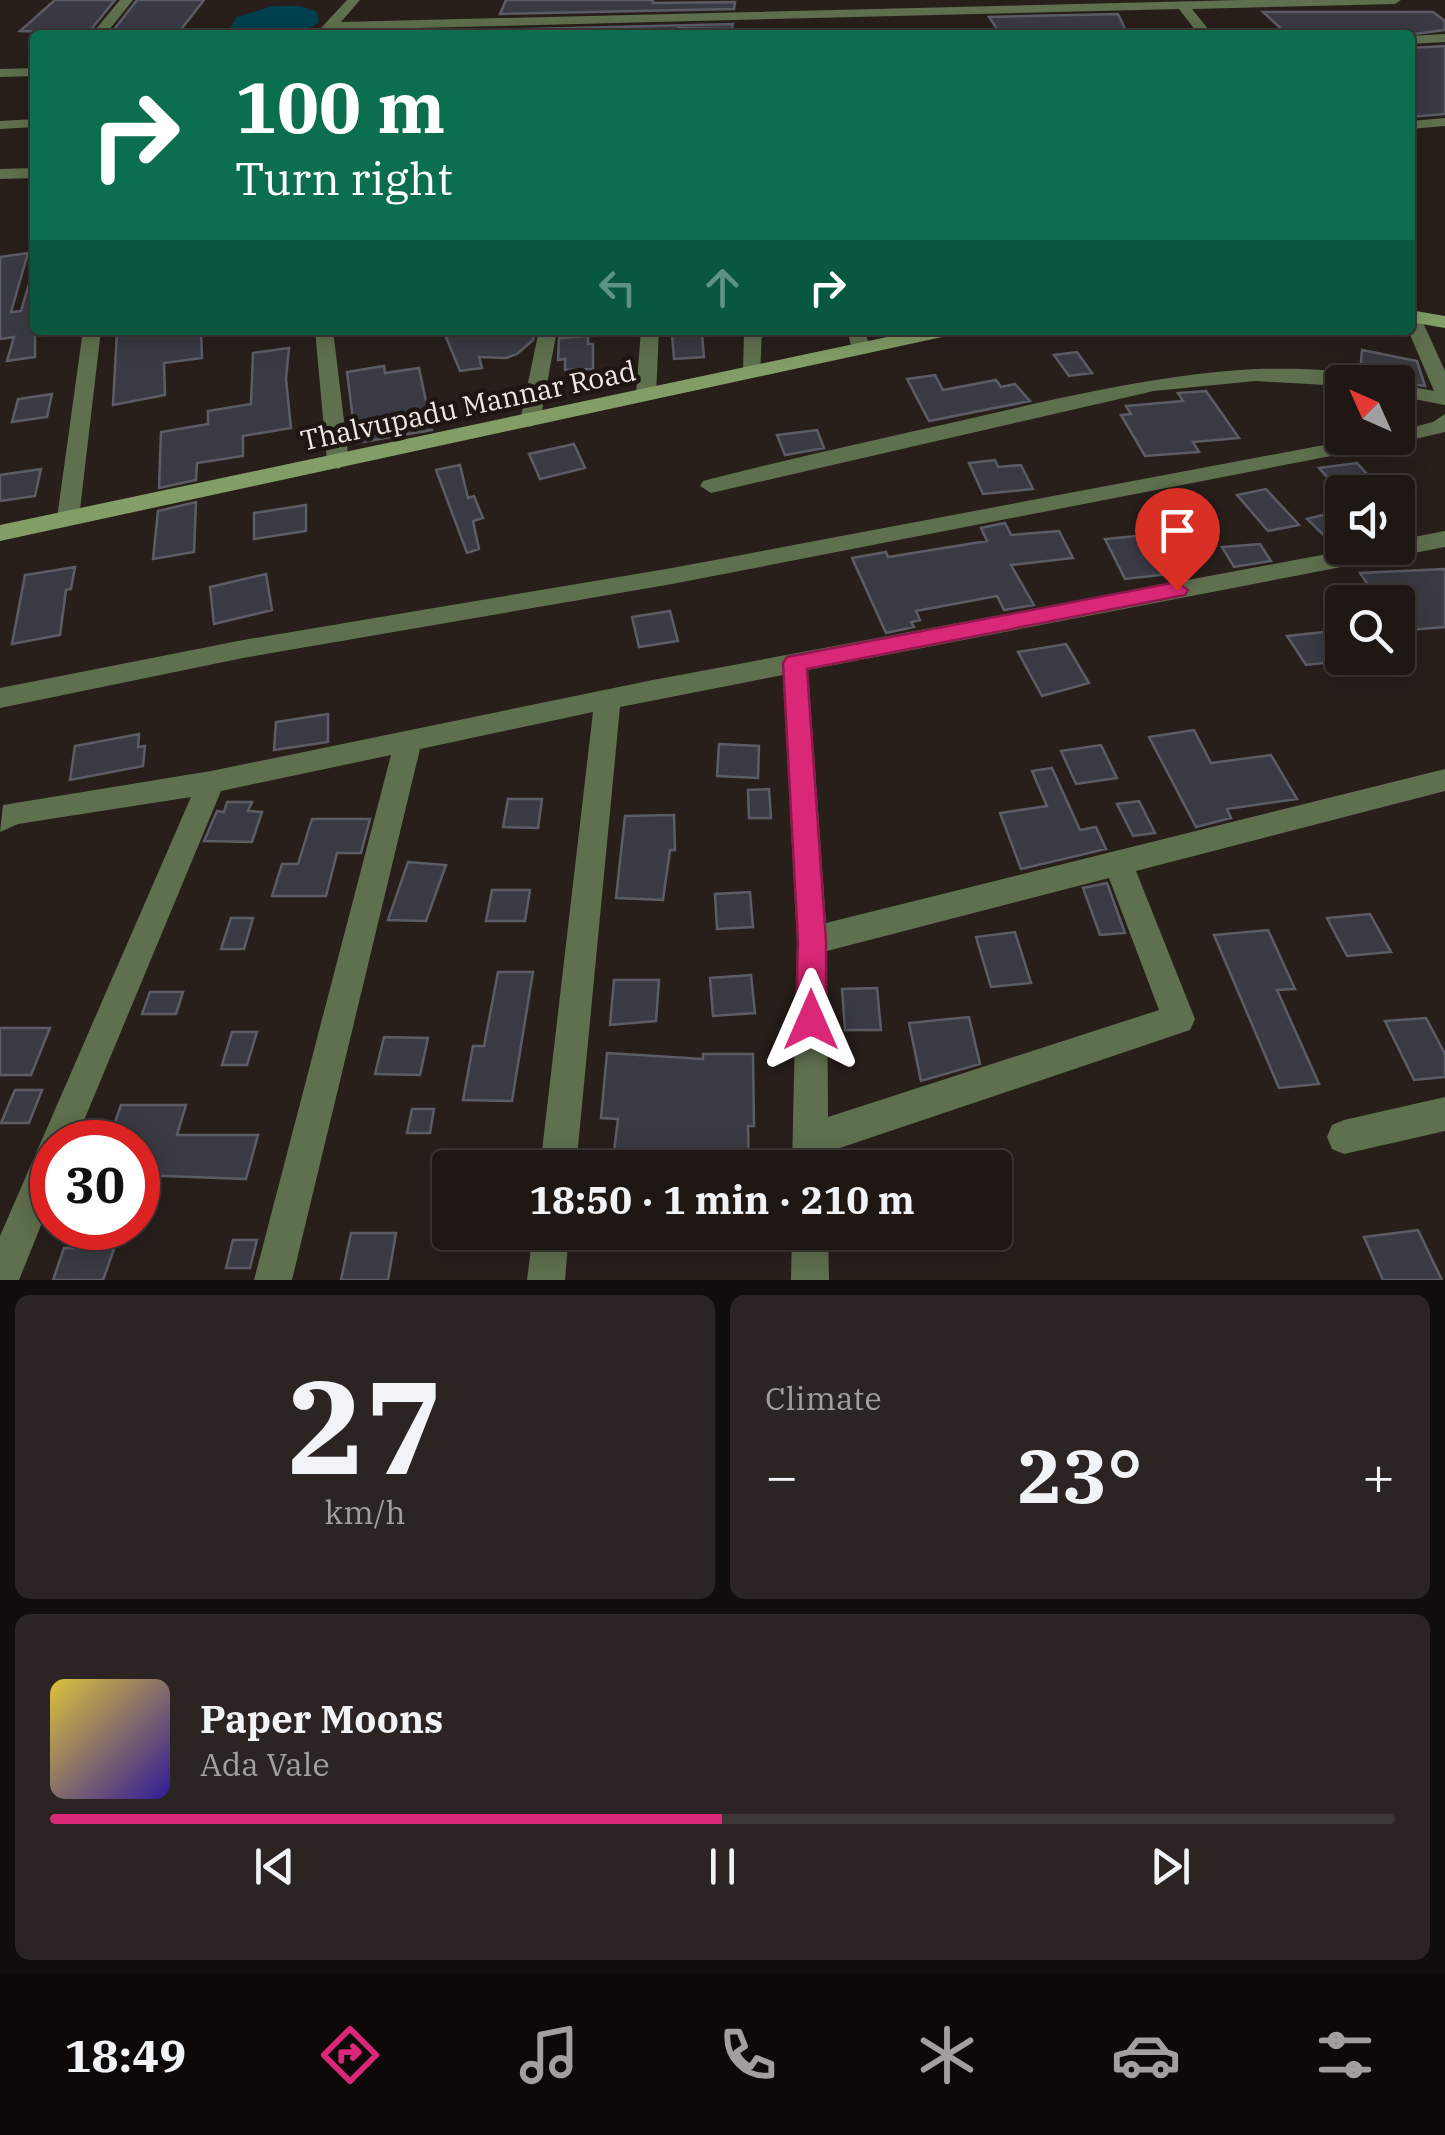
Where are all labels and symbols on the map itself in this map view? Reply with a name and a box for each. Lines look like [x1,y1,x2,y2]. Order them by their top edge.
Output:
street label: Thalvupadu Mannar Road [297,351,639,459]
north arrow [1325,365,1415,455]
pin [1135,488,1220,591]
position arrow [759,968,863,1072]
speed limit sign: 30 [30,1120,160,1250]

